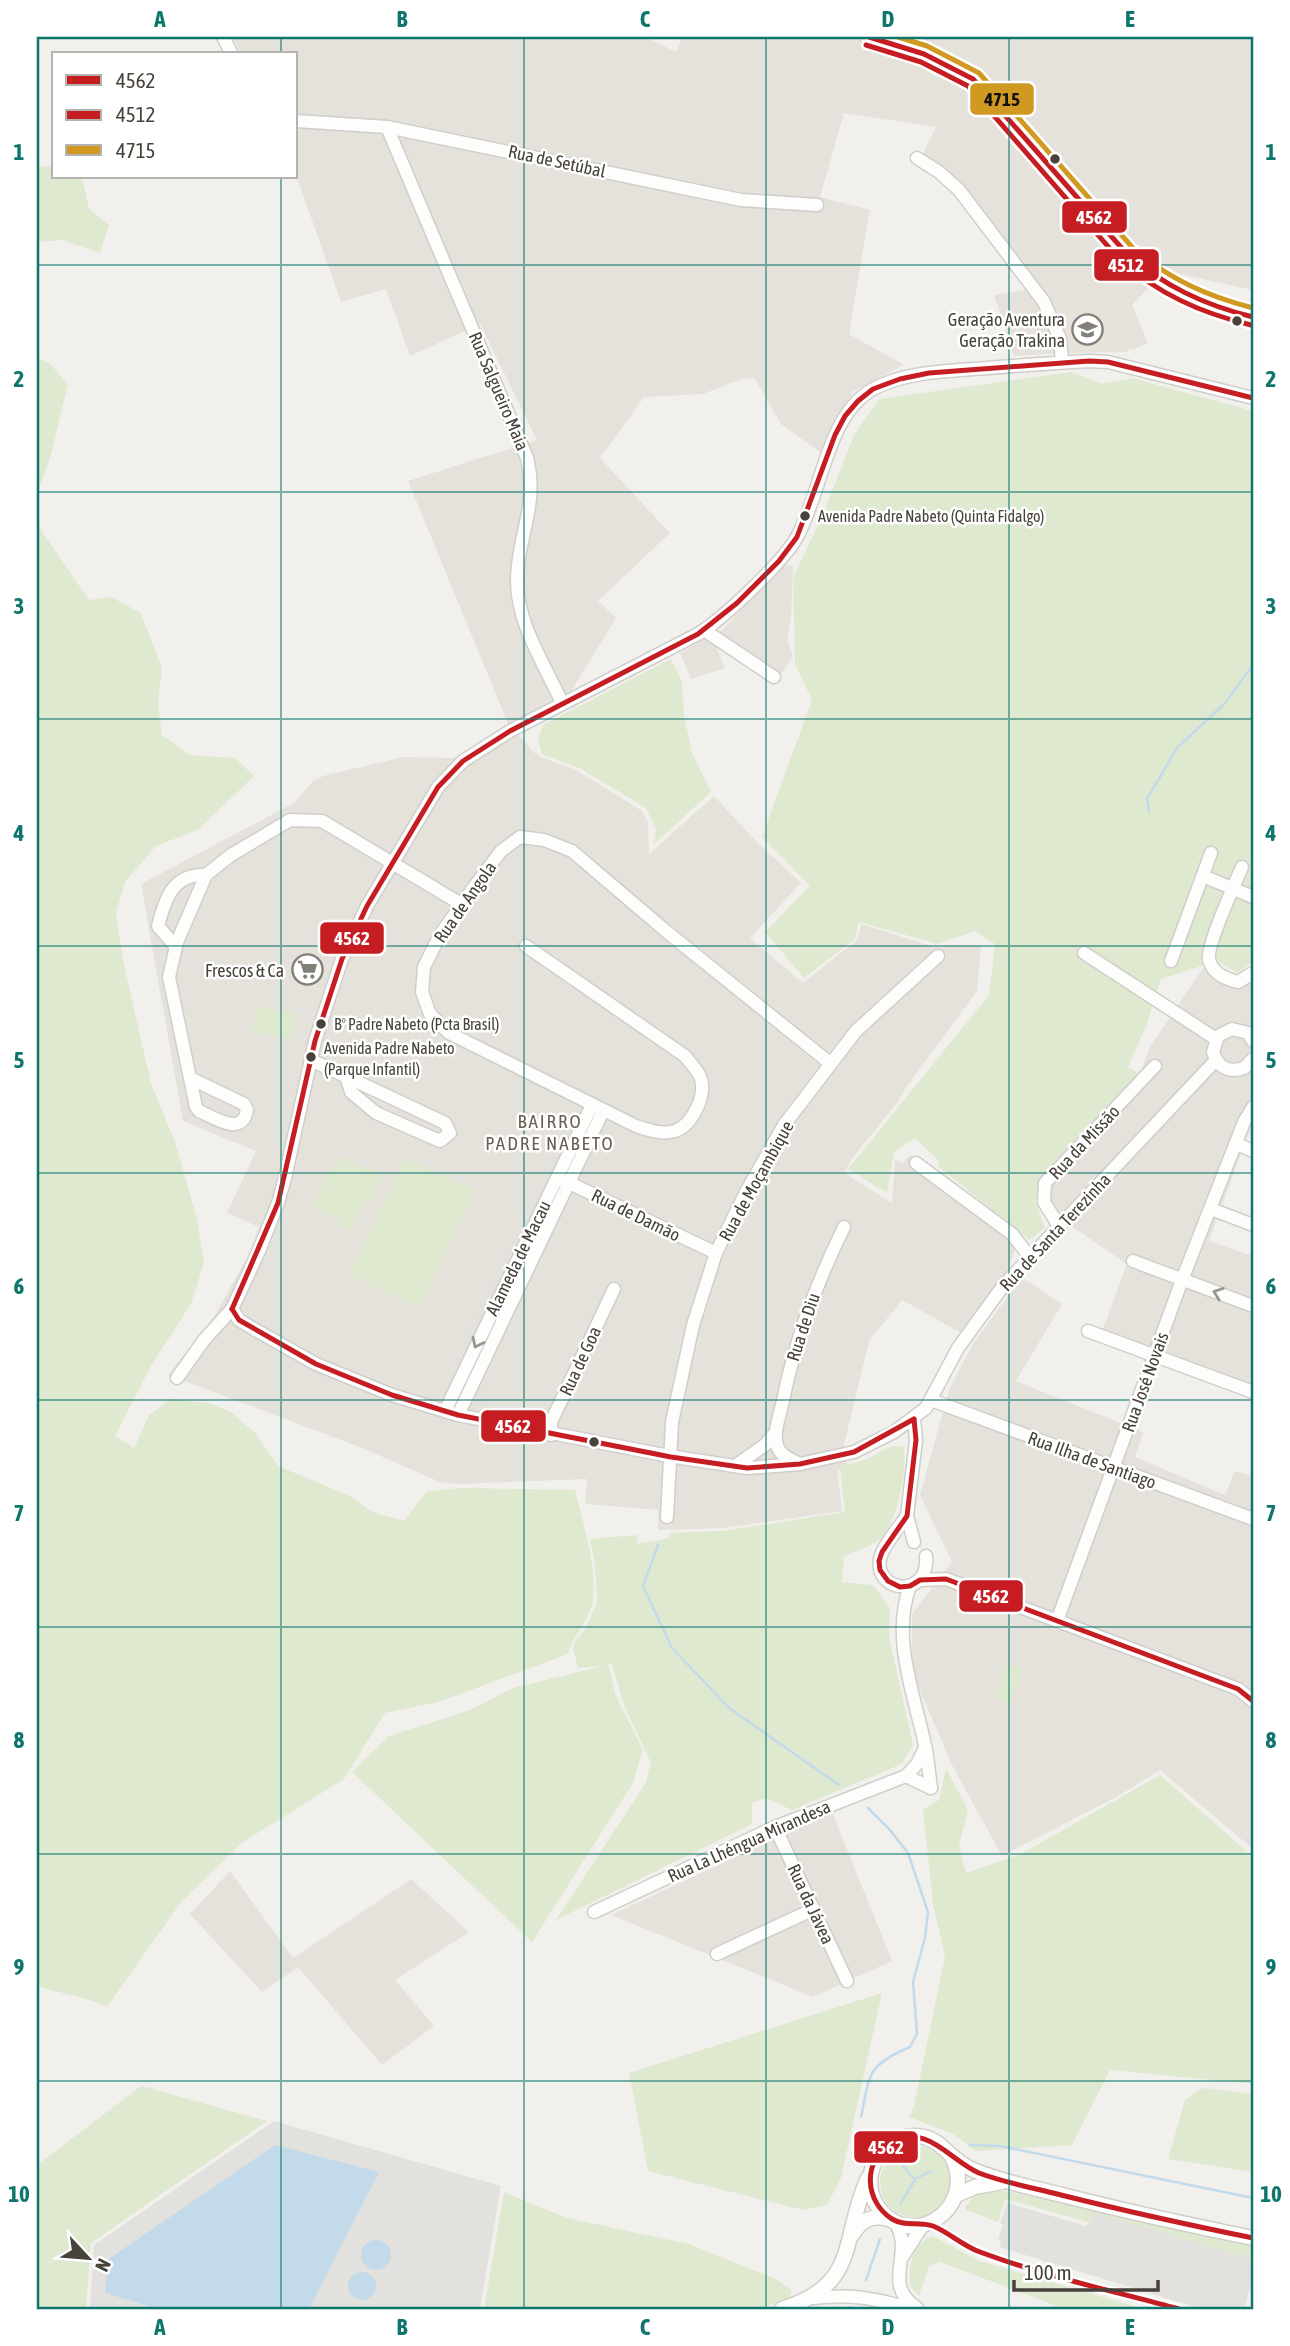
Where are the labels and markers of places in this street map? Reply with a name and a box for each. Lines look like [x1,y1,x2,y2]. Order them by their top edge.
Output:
unlabelled marker [1048,152,1062,166]
place label: Geração Aventura Geração Trakina [948,309,1065,351]
school or university icon: Geração Aventura Geração Trakina [1071,312,1105,346]
unlabelled marker [1230,314,1244,328]
place label: Avenida Padre Nabeto (Quinta Fidalgo) [818,507,1045,526]
marker: Avenida Padre Nabeto (Quinta Fidalgo) [798,509,812,523]
supermarket icon: Frescos & Ca [290,953,324,987]
place label: Frescos & Ca [205,960,284,981]
place label: Bº Padre Nabeto (Pcta Brasil) [334,1015,499,1034]
marker: Bº Padre Nabeto (Pcta Brasil) [314,1017,328,1031]
place label: Avenida Padre Nabeto (Parque Infantil) [324,1039,455,1079]
marker: Avenida Padre Nabeto (Parque Infantil) [304,1050,318,1064]
unlabelled marker [587,1435,601,1449]

